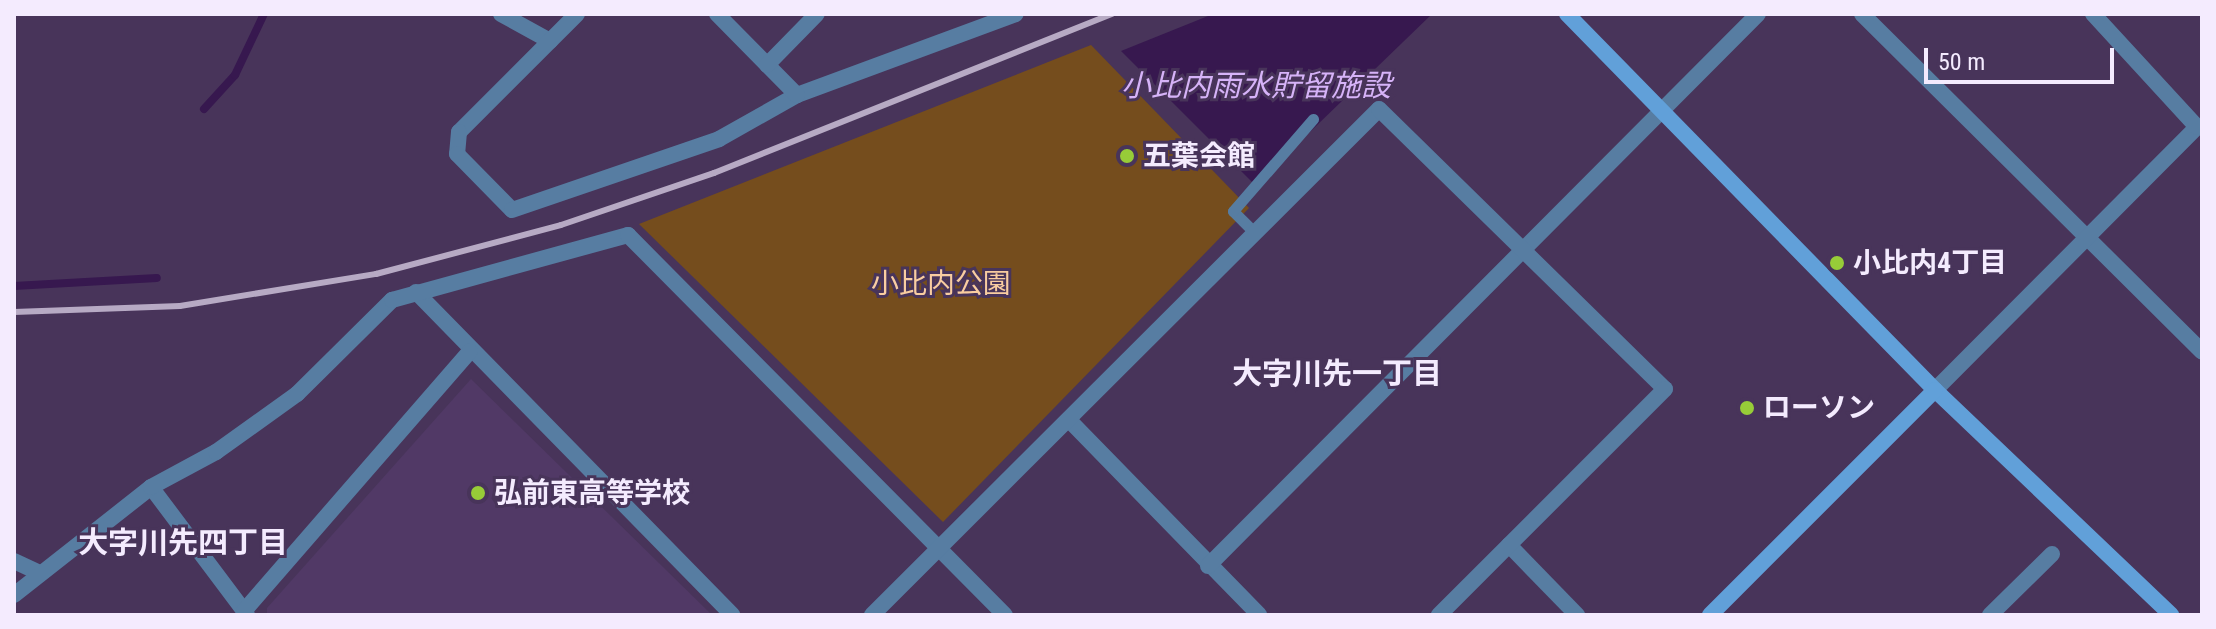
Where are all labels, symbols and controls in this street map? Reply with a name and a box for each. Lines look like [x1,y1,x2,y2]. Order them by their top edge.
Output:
scale bar [1928,32,2118,82]
text: 50 m [1938,48,1985,76]
water label: 小比内雨水貯留施設 [1121,68,1391,104]
place label: 五葉会館 [1143,139,1255,173]
marker: 五葉会館 [1118,147,1136,165]
place label: 小比内4丁目 [1853,246,2007,280]
marker: 小比内4丁目 [1828,254,1846,272]
park label: 小比内公園 [871,267,1011,301]
district label: 大字川先一丁目 [1232,356,1442,392]
place label: ローソン [1763,391,1875,425]
marker: ローソン [1738,399,1756,417]
place label: 弘前東高等学校 [494,476,690,510]
marker: 弘前東高等学校 [469,484,487,502]
district label: 大字川先四丁目 [78,525,288,561]

